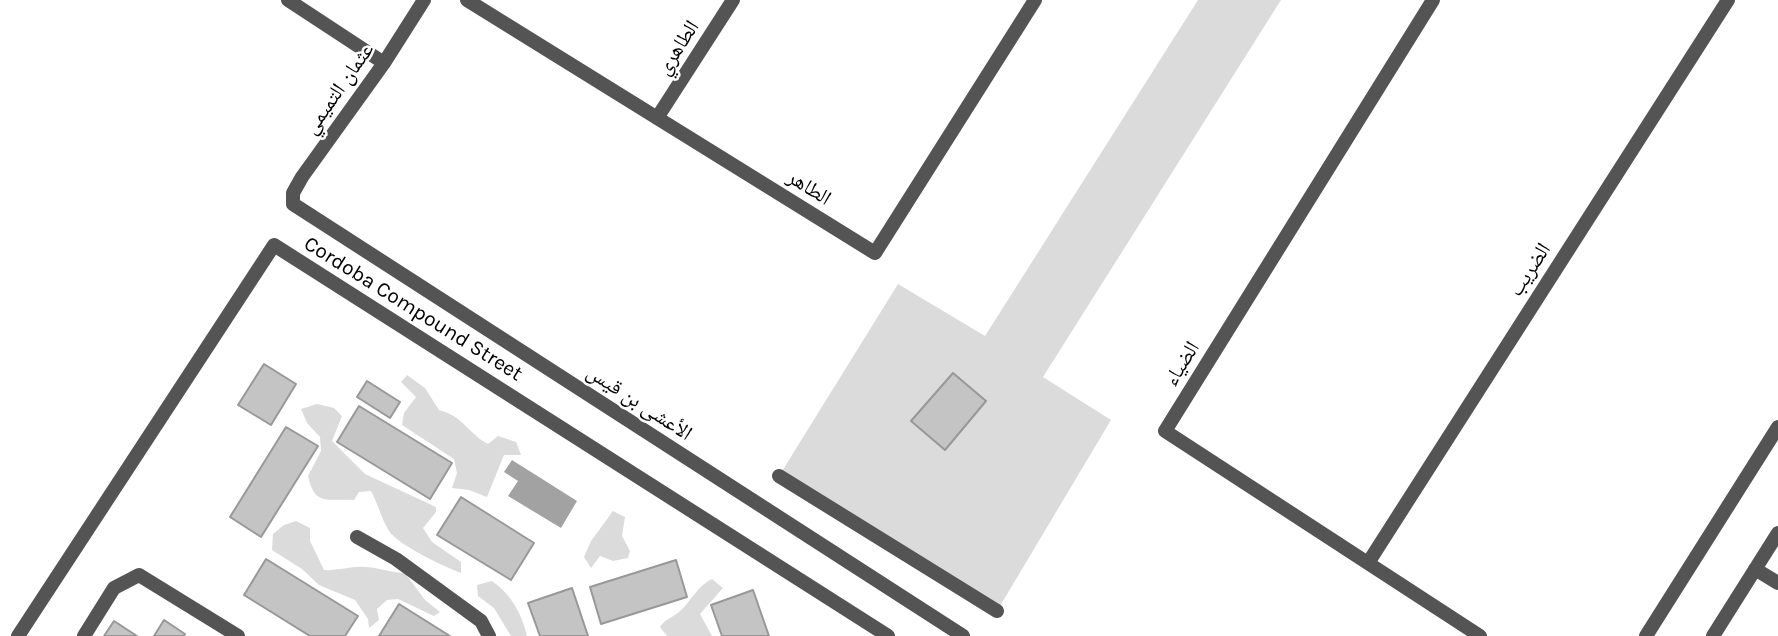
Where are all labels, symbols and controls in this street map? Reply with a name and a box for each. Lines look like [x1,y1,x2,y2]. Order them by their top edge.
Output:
street label: الطاهري [651,16,705,80]
street label: عثمان التميمي [298,38,380,140]
street label: الطاهر [782,165,836,211]
street label: Cordoba Compound Street [299,231,527,387]
street label: الضريب [1503,239,1557,301]
street label: الضياء [1159,337,1205,391]
street label: الأعشى بن قيس [582,360,696,446]

